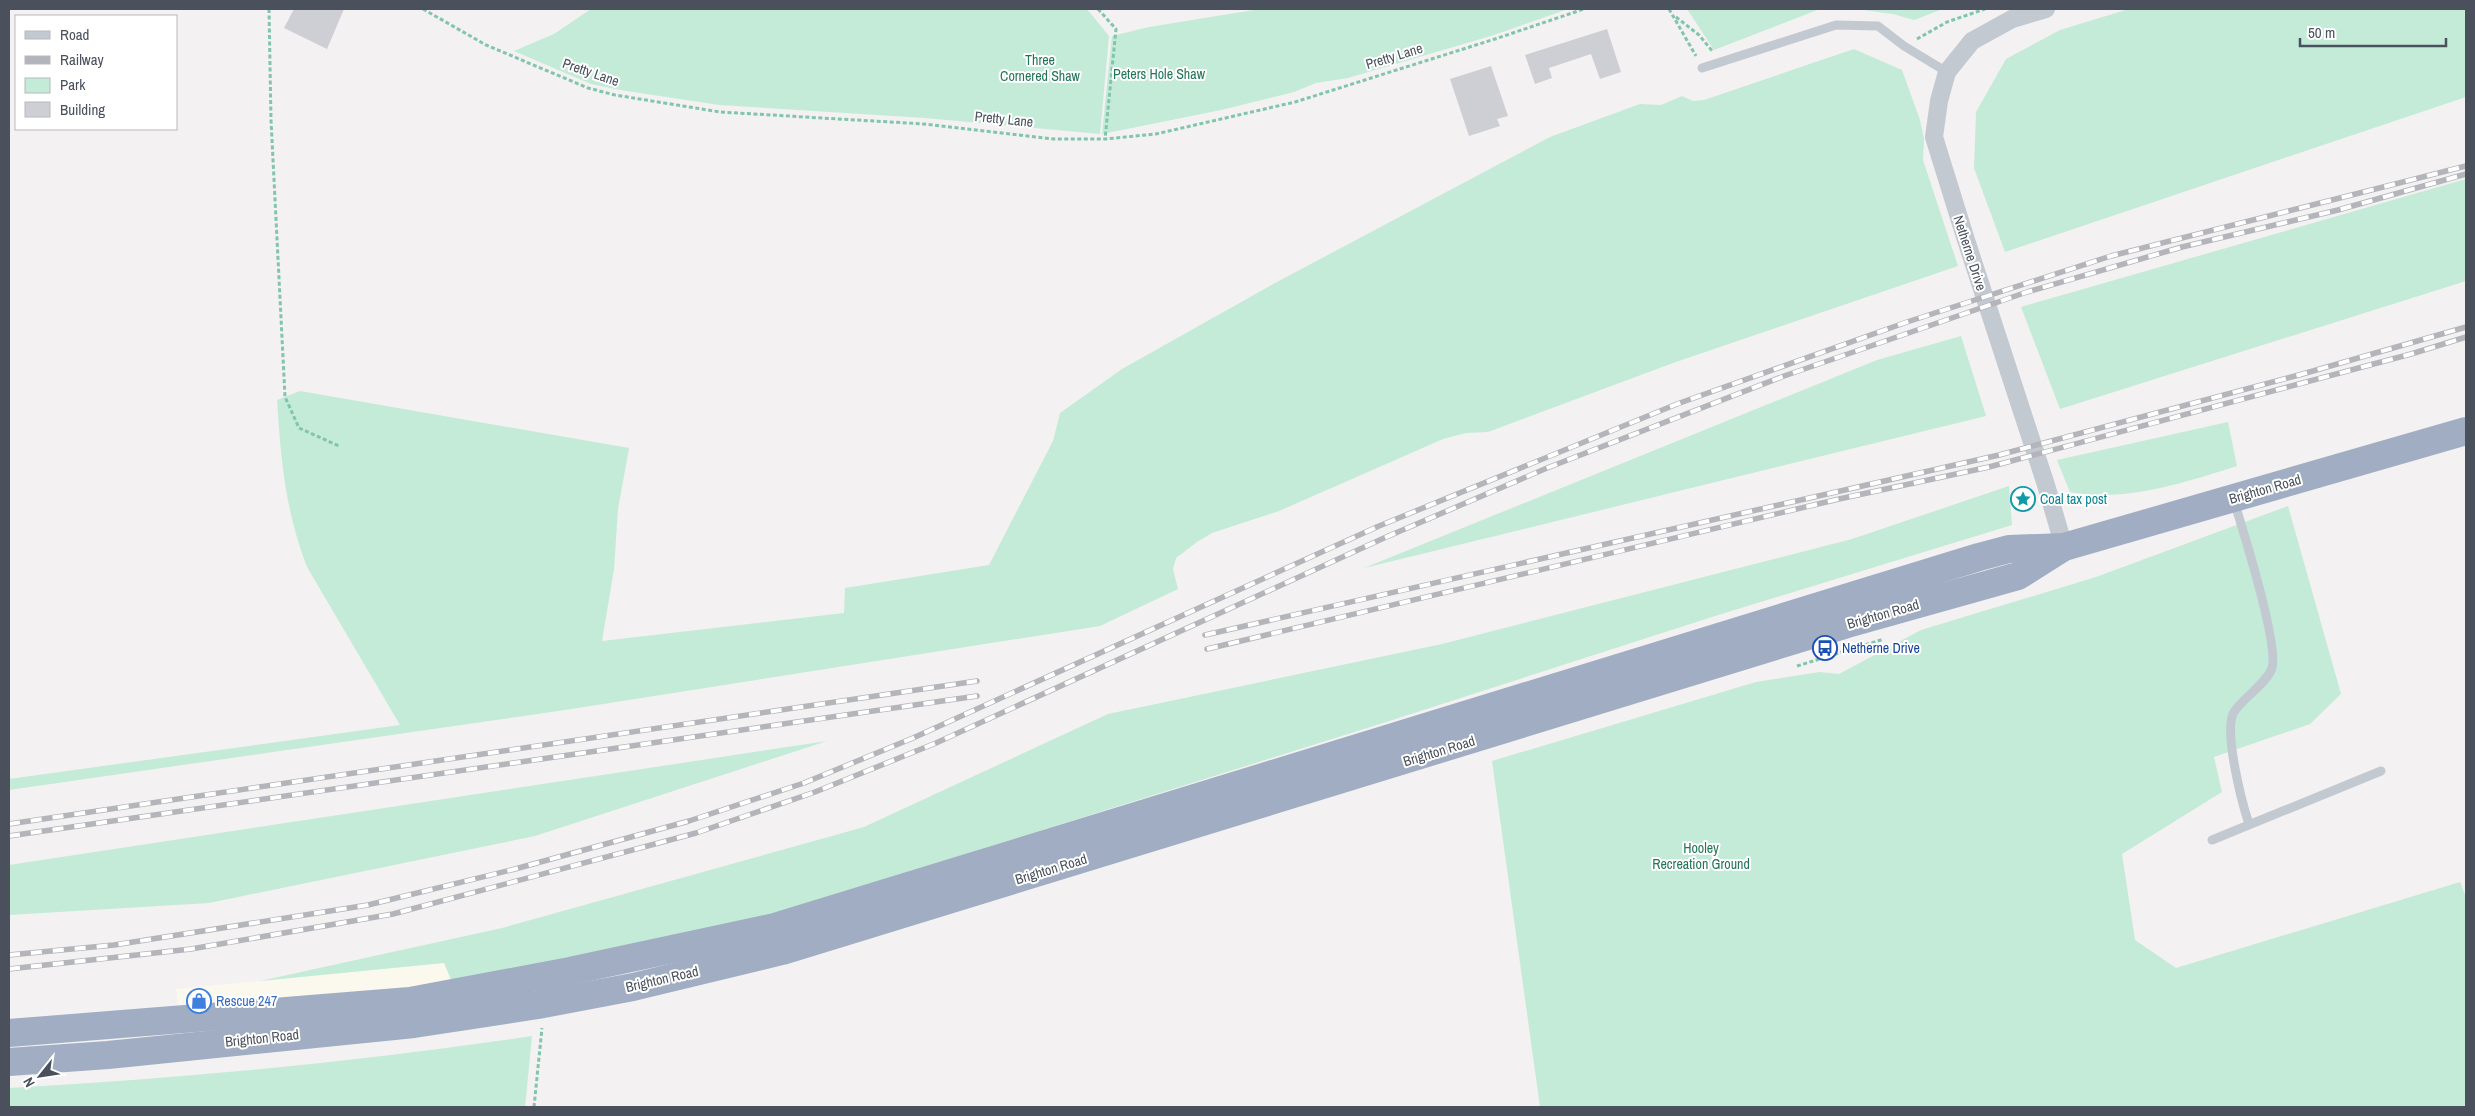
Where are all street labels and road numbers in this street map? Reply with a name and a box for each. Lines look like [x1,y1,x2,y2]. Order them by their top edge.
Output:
street label: Pretty Lane [1363,39,1425,73]
street label: Pretty Lane [560,54,622,90]
street label: Pretty Lane [974,107,1034,131]
street label: Netherne Drive [1949,213,1991,293]
street label: Brighton Road [2227,470,2303,508]
street label: Brighton Road [1845,595,1921,633]
street label: Brighton Road [1401,732,1477,770]
street label: Brighton Road [1013,850,1089,888]
street label: Brighton Road [624,962,700,996]
street label: Brighton Road [224,1025,300,1051]

